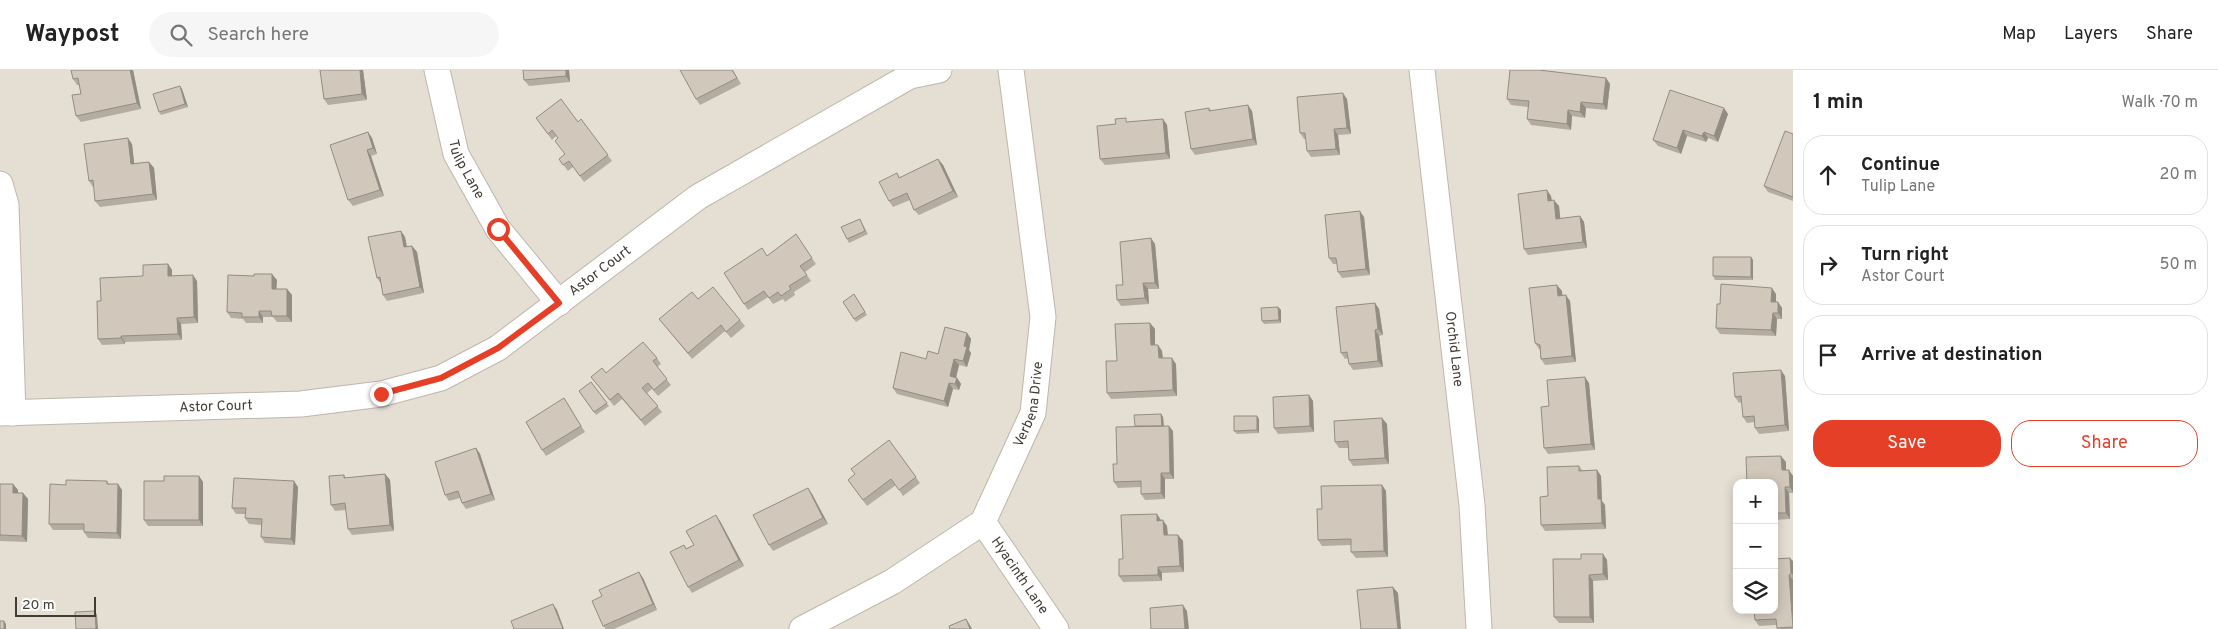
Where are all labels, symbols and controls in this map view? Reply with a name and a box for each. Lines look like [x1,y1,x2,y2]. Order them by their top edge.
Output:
search box [149,12,499,57]
text: Waypost [25,20,119,50]
icon: search [167,21,195,49]
text: Search here [207,23,309,47]
text: Map [2002,23,2036,46]
text: Layers [2064,23,2118,46]
text: Share [2146,23,2193,46]
text: 1 min [1813,89,1863,116]
text: Walk · 70 m [2122,93,2198,113]
street label: Tulip Lane [444,138,488,202]
text: Continue [1861,153,1940,177]
icon: ahead [1814,161,1842,189]
text: 20 m [2160,165,2197,185]
text: Tulip Lane [1861,177,1935,197]
route start [487,218,510,241]
street label: Astor Court [566,242,634,300]
text: Turn right [1861,243,1949,267]
icon: right [1814,251,1842,279]
text: 50 m [2160,255,2197,275]
text: Astor Court [1861,267,1945,287]
street label: Orchid Lane [1441,310,1467,388]
icon: arrive [1814,341,1842,369]
text: Arrive at destination [1861,343,2042,367]
street label: Verbena Drive [1010,361,1047,450]
route end [370,383,393,406]
street label: Astor Court [179,397,253,416]
button: Save [1813,420,2001,467]
button: Share [2011,420,2198,467]
map controls [1733,479,1778,614]
button: + [1733,479,1778,524]
button: − [1733,524,1778,569]
street label: Hyacinth Lane [987,534,1052,618]
button: layers [1733,569,1778,614]
scale bar [15,594,96,617]
text: 20 m [22,597,55,614]

